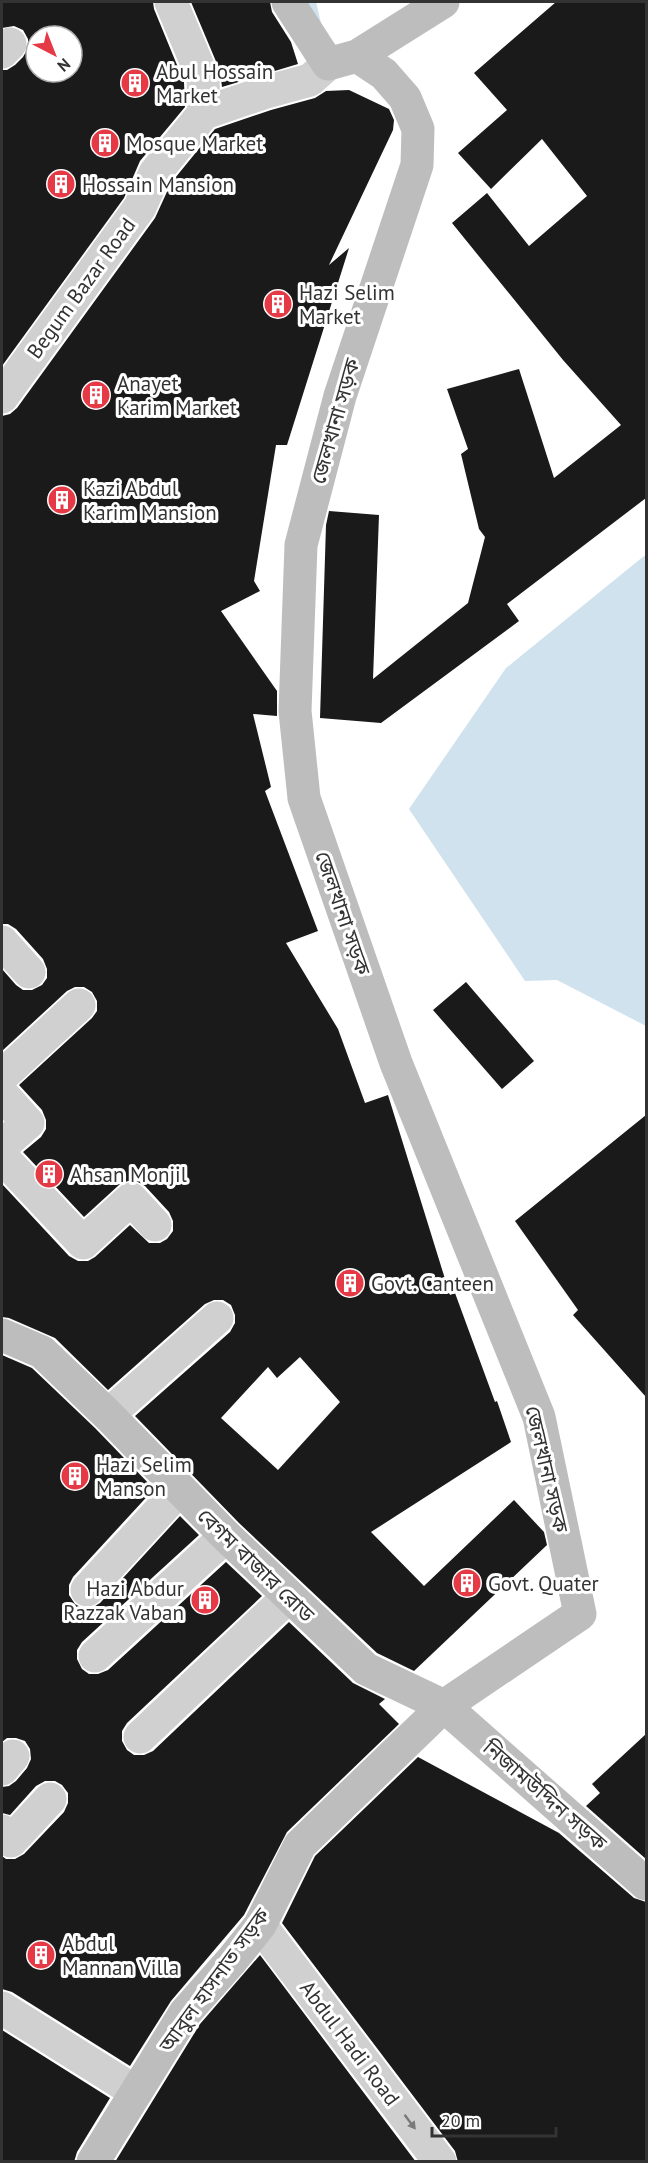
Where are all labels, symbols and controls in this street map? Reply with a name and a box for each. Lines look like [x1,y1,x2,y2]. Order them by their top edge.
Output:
north arrow [24,24,84,84]
text: N [53,54,75,76]
place label: Abul Hossain Market [156,58,273,109]
building icon: Abul Hossain Market [119,67,151,99]
building icon: Mosque Market [89,127,121,159]
place label: Mosque Market [126,130,263,157]
building icon: Hossain Mansion [45,168,77,200]
place label: Hossain Mansion [82,171,234,198]
street label: Begum Bazar Road [21,212,141,364]
place label: Hazi Selim Market [299,279,395,330]
building icon: Hazi Selim Market [262,288,294,320]
street label: জেলখানা সড়ক [304,354,366,487]
place label: Anayet Karim Market [117,370,237,421]
building icon: Anayet Karim Market [80,379,112,411]
place label: Kazi Abdul Karim Mansion [83,475,217,526]
building icon: Kazi Abdul Karim Mansion [46,484,78,516]
street label: জেলখানা সড়ক [309,847,377,980]
building icon: Ahsan Monjil [33,1158,65,1190]
place label: Ahsan Monjil [70,1161,187,1188]
building icon: Govt. Canteen [334,1267,366,1299]
place label: Govt. Canteen [371,1270,494,1297]
street label: জেলখানা সড়ক [519,1403,575,1536]
place label: Hazi Selim Manson [96,1451,192,1502]
building icon: Hazi Selim Manson [59,1460,91,1492]
street label: বেগম বাজার রোড [192,1502,321,1628]
building icon: Govt. Quater [451,1567,483,1599]
place label: Govt. Quater [488,1570,599,1597]
place label: Hazi Abdur Razzak Vaban [63,1575,184,1626]
building icon: Hazi Abdur Razzak Vaban [189,1584,221,1616]
street label: নিজামউদ্দিন সড়ক [477,1733,613,1857]
street label: আবুল হাসনাত সড়ক [152,1902,276,2058]
place label: Abdul Mannan Villa [62,1930,179,1981]
building icon: Abdul Mannan Villa [25,1939,57,1971]
street label: Abdul Hadi Road [294,1975,406,2111]
scale bar [432,2100,556,2138]
text: 20 m [441,2109,480,2132]
one-way arrow [404,2114,416,2130]

